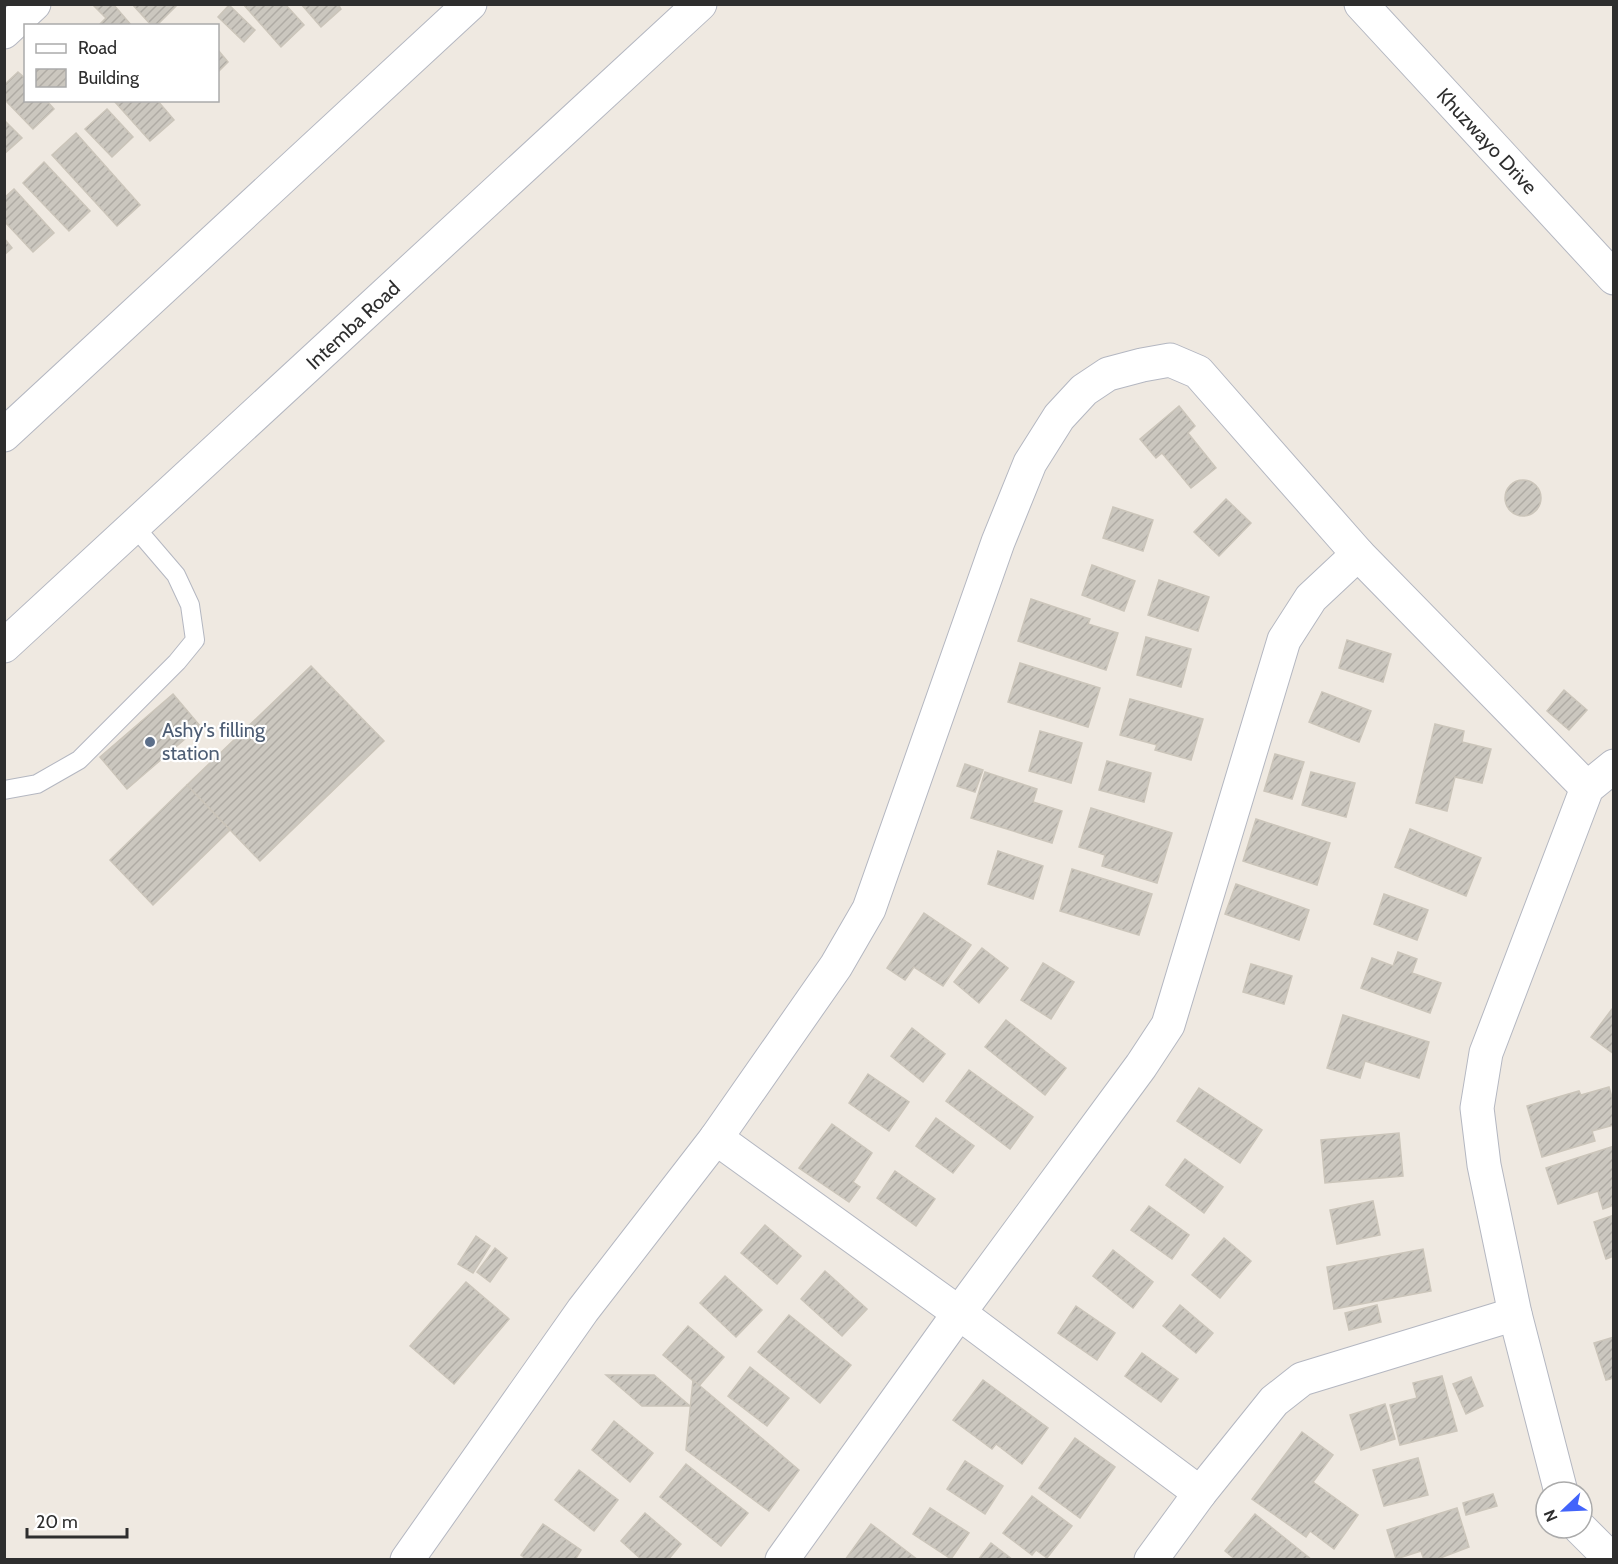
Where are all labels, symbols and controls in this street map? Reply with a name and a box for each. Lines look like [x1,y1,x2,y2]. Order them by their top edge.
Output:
legend [24,24,219,102]
text: Road [78,37,117,59]
text: Building [78,67,140,89]
street label: Khuzwayo Drive [1432,83,1542,199]
street label: Intemba Road [301,276,405,374]
place label: Ashy's filling station [162,718,266,765]
marker: Ashy's filling station [143,735,157,749]
north arrow [1534,1480,1594,1540]
scale bar [27,1501,128,1539]
text: N [1540,1507,1562,1525]
text: 20 m [36,1511,78,1533]

